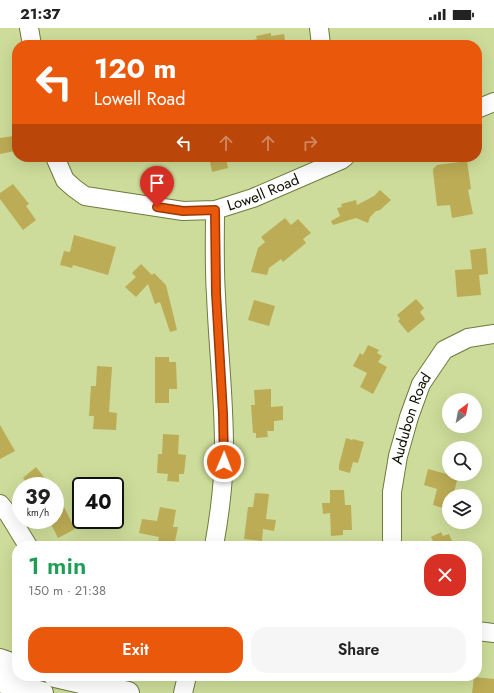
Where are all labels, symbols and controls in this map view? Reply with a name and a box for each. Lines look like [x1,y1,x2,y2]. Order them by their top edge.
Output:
text: 21:37 [20,3,60,25]
text: 120 m [94,48,177,89]
icon: left [28,56,80,108]
text: Lowell Road [94,86,185,112]
icon: left [173,132,195,154]
icon: ahead [215,132,237,154]
icon: ahead [257,132,279,154]
icon: right [299,132,321,154]
pin [140,166,174,207]
street label: Lowell Road [224,168,303,217]
icon: arrive [146,172,168,194]
street label: Audubon Road [386,368,437,466]
north arrow [442,393,482,433]
map controls [442,393,482,529]
position arrow [203,441,245,483]
button: search [442,441,482,481]
speed limit sign: 40 [72,477,124,529]
text: 39 [25,483,51,512]
button: layers [442,489,482,529]
text: km/h [27,505,49,520]
text: 1 min [28,548,86,583]
button: close [424,554,466,596]
text: 150 m · 21:38 [28,581,106,600]
button: Exit [28,627,243,673]
button: Share [251,627,466,673]

